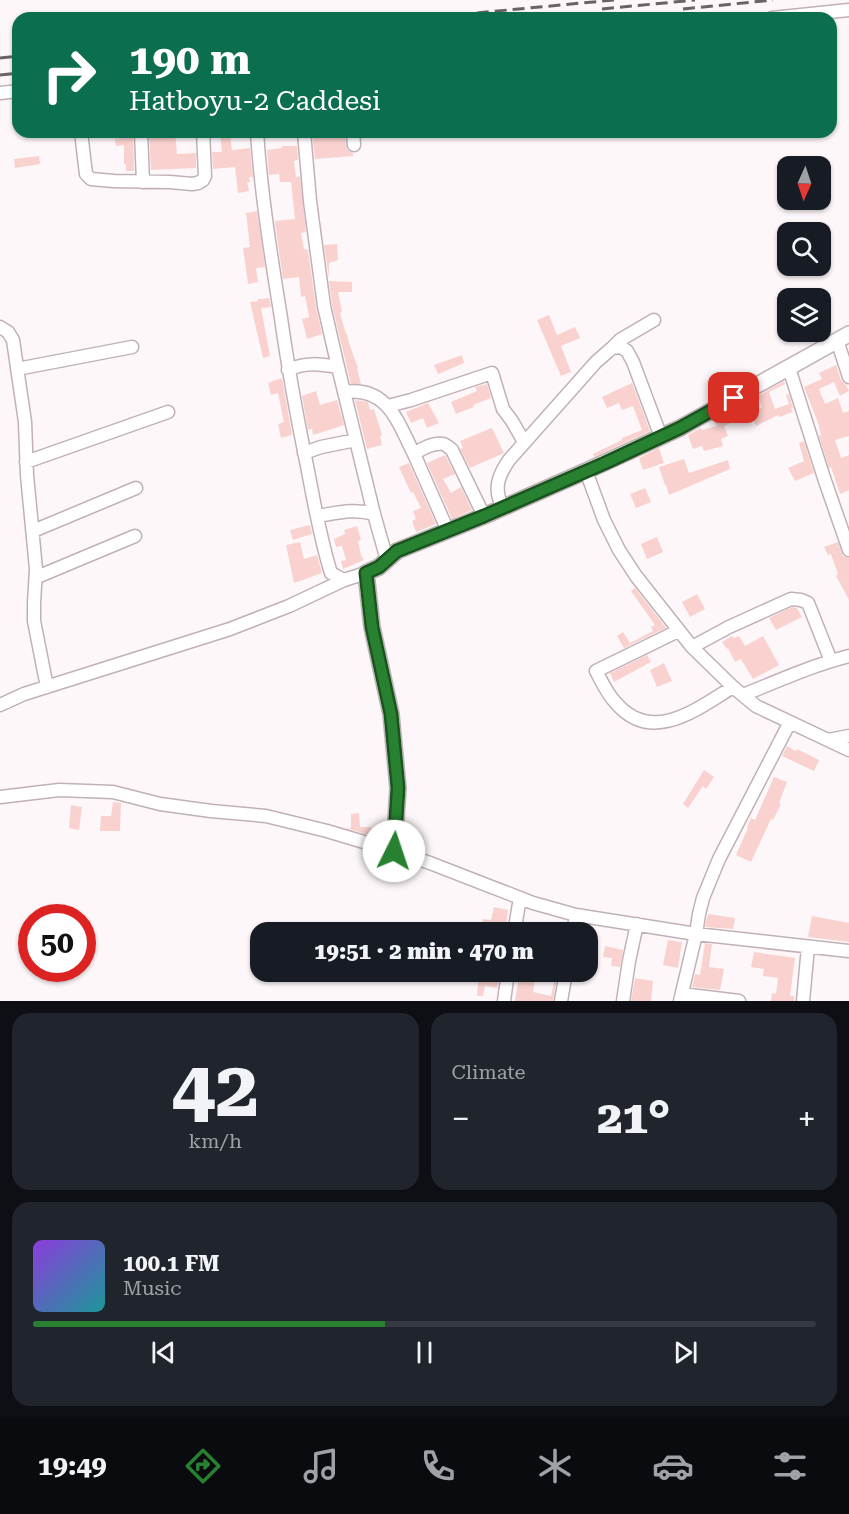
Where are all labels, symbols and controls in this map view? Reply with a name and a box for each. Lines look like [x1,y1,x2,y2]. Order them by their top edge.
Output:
text: 190 m [129,35,251,84]
icon: right [30,36,108,114]
text: Hatboyu-2 Caddesi [129,85,381,117]
north arrow [777,156,831,210]
map controls [777,156,831,342]
button: search [777,222,831,276]
button: layers [777,288,831,342]
pin [708,372,759,423]
icon: arrive [717,381,750,414]
position arrow [362,819,426,883]
speed limit sign: 50 [18,904,96,982]
text: 19:51 · 2 min · 470 m [314,939,534,964]
text: 42 [172,1044,259,1135]
text: Climate [452,1060,526,1084]
text: 21° [597,1091,670,1144]
text: − [452,1099,470,1138]
text: + [798,1099,816,1138]
text: km/h [188,1129,242,1153]
text: 100.1 FM [123,1251,220,1276]
text: Music [123,1276,182,1300]
icon: previous [147,1336,180,1369]
icon: pause [408,1336,441,1369]
icon: next [669,1336,702,1369]
icon: directions [182,1445,224,1487]
icon: music [300,1445,342,1487]
icon: phone [417,1445,459,1487]
icon: climate [534,1445,576,1487]
icon: car [652,1445,694,1487]
icon: filters [769,1445,811,1487]
text: 19:49 [38,1450,107,1482]

